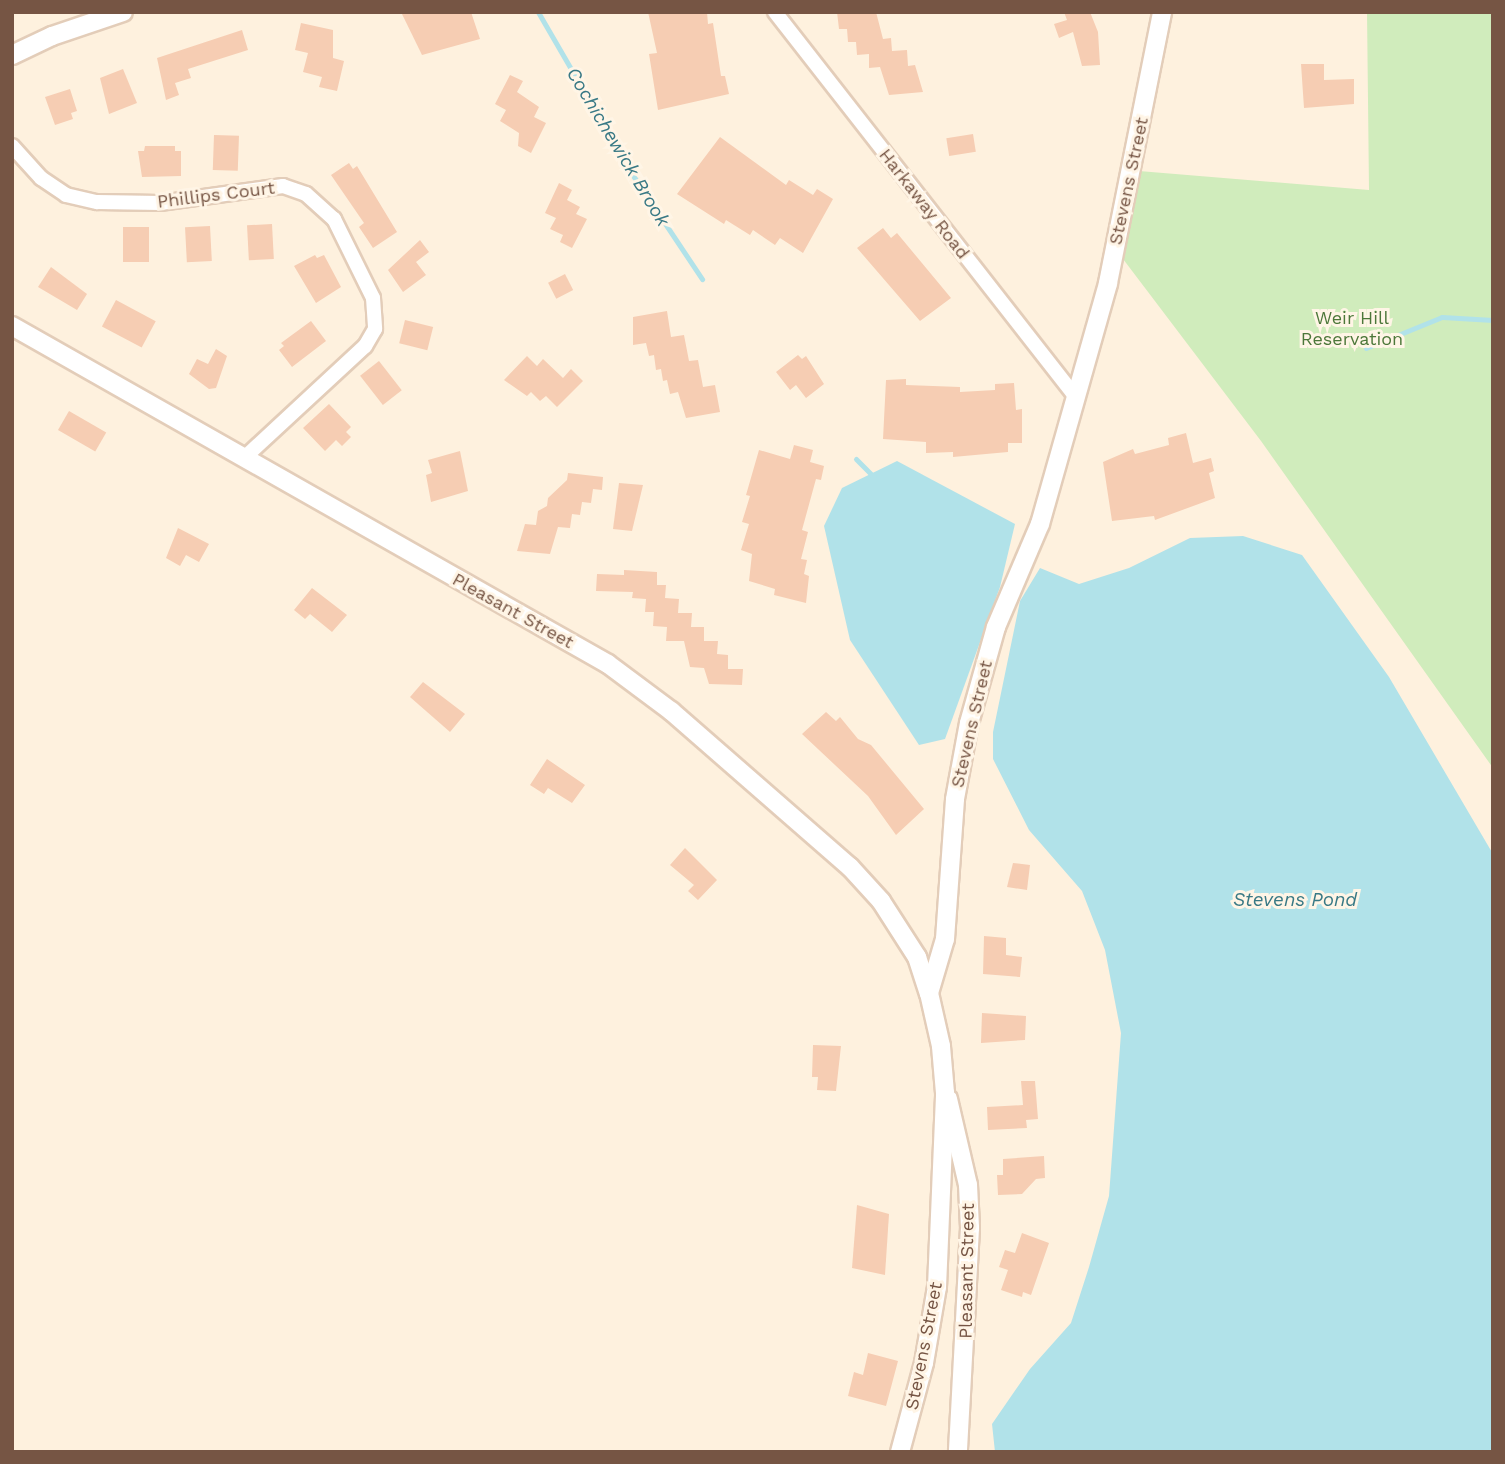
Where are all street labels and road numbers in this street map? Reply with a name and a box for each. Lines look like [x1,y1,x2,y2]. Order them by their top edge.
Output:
street label: Stevens Street [1105,115,1153,247]
street label: Harkaway Road [874,144,974,264]
street label: Phillips Court [156,177,276,213]
street label: Pleasant Street [448,569,578,653]
street label: Stevens Street [947,658,997,790]
street label: Pleasant Street [955,1203,979,1339]
street label: Stevens Street [901,1280,947,1412]

